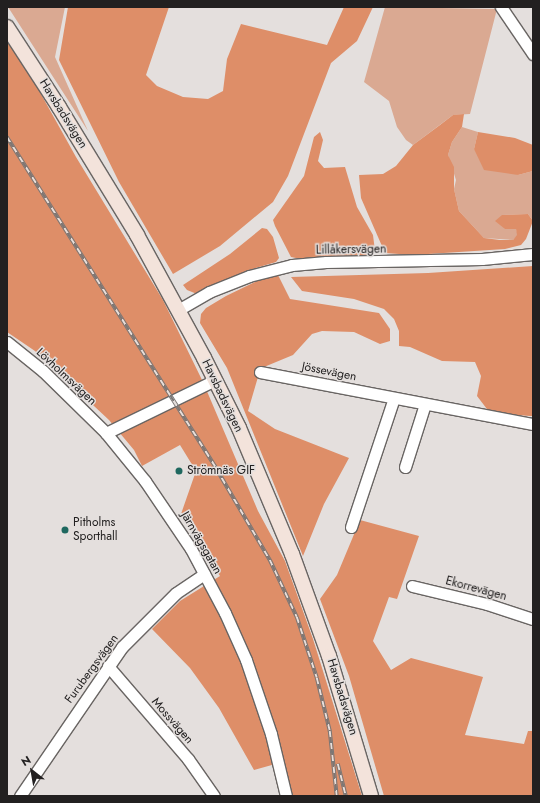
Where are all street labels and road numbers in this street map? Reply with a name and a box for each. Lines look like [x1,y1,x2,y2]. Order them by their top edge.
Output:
street label: Havsbadsvägen [36,77,90,151]
street label: Lillåkersvägen [316,242,386,258]
street label: Lövholmsvägen [33,345,99,409]
street label: Havsbadsvägen [198,357,246,435]
street label: Jössevägen [300,360,358,384]
street label: Järnvägsgatan [177,509,225,577]
street label: Ekorrevägen [444,574,508,604]
street label: Furubergsvägen [62,632,122,706]
street label: Havsbadsvägen [324,657,360,737]
street label: Mossvägen [148,695,196,747]

